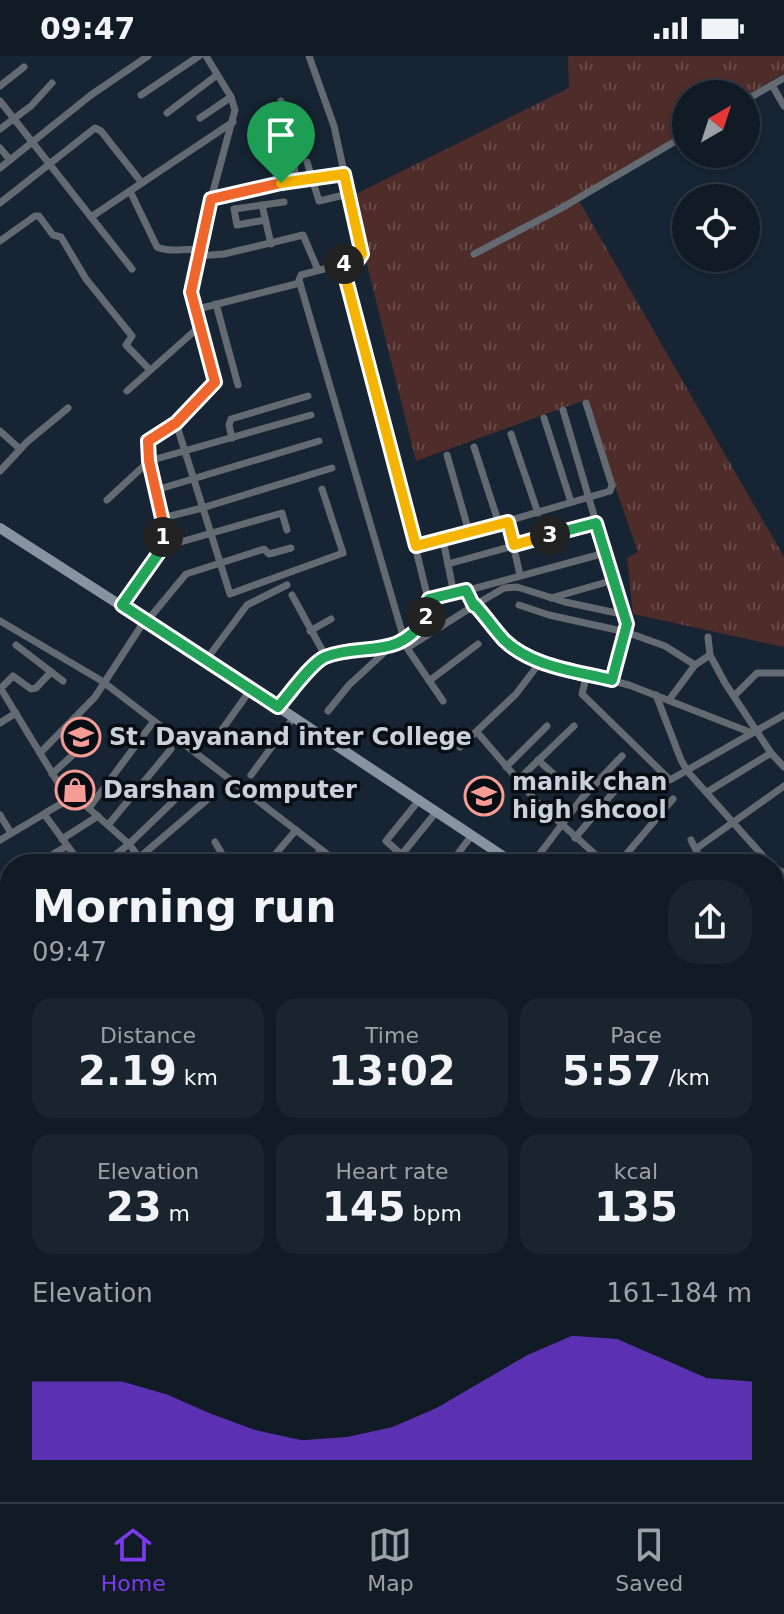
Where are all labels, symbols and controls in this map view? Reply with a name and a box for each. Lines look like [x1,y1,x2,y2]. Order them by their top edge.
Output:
text: 09:47 [40,11,136,46]
north arrow [672,80,760,168]
map controls [672,80,760,272]
pin [247,101,315,183]
icon: arrive [259,113,303,157]
button: locate [672,184,760,272]
pin: 4 [324,244,364,284]
text: 4 [336,251,352,276]
pin: 3 [530,515,570,555]
pin: 1 [143,517,183,557]
text: 3 [542,522,558,547]
text: 1 [155,524,171,549]
pin: 2 [406,597,446,637]
text: 2 [418,604,434,629]
school or university icon: St. Dayanand inter College [60,716,102,758]
place label: St. Dayanand inter College [109,723,472,751]
place label: manik chan high shcool [512,768,667,824]
shop icon: Darshan Computer [54,769,96,811]
school or university icon: manik chan high shcool [463,775,505,817]
place label: Darshan Computer [103,776,357,804]
button: share [668,880,752,964]
text: Morning run [32,881,337,932]
text: 09:47 [32,937,107,967]
text: Distance [100,1023,196,1048]
text: Time [365,1023,419,1048]
text: Pace [610,1023,662,1048]
text: 2.19 [78,1048,177,1094]
text: 13:02 [328,1048,456,1094]
text: 5:57 [562,1048,661,1094]
text: km [177,1065,218,1090]
text: /km [661,1065,710,1090]
text: Elevation [97,1159,199,1184]
text: Heart rate [336,1159,448,1184]
text: kcal [614,1159,658,1184]
text: 23 [106,1184,162,1230]
text: 145 [322,1184,406,1230]
text: 135 [594,1184,678,1230]
text: m [162,1201,190,1226]
text: bpm [406,1201,462,1226]
text: Elevation [32,1278,153,1308]
text: 161–184 m [606,1278,752,1308]
tab: Home [101,1523,166,1596]
tab: Map [367,1523,414,1596]
tab: Saved [615,1523,683,1596]

